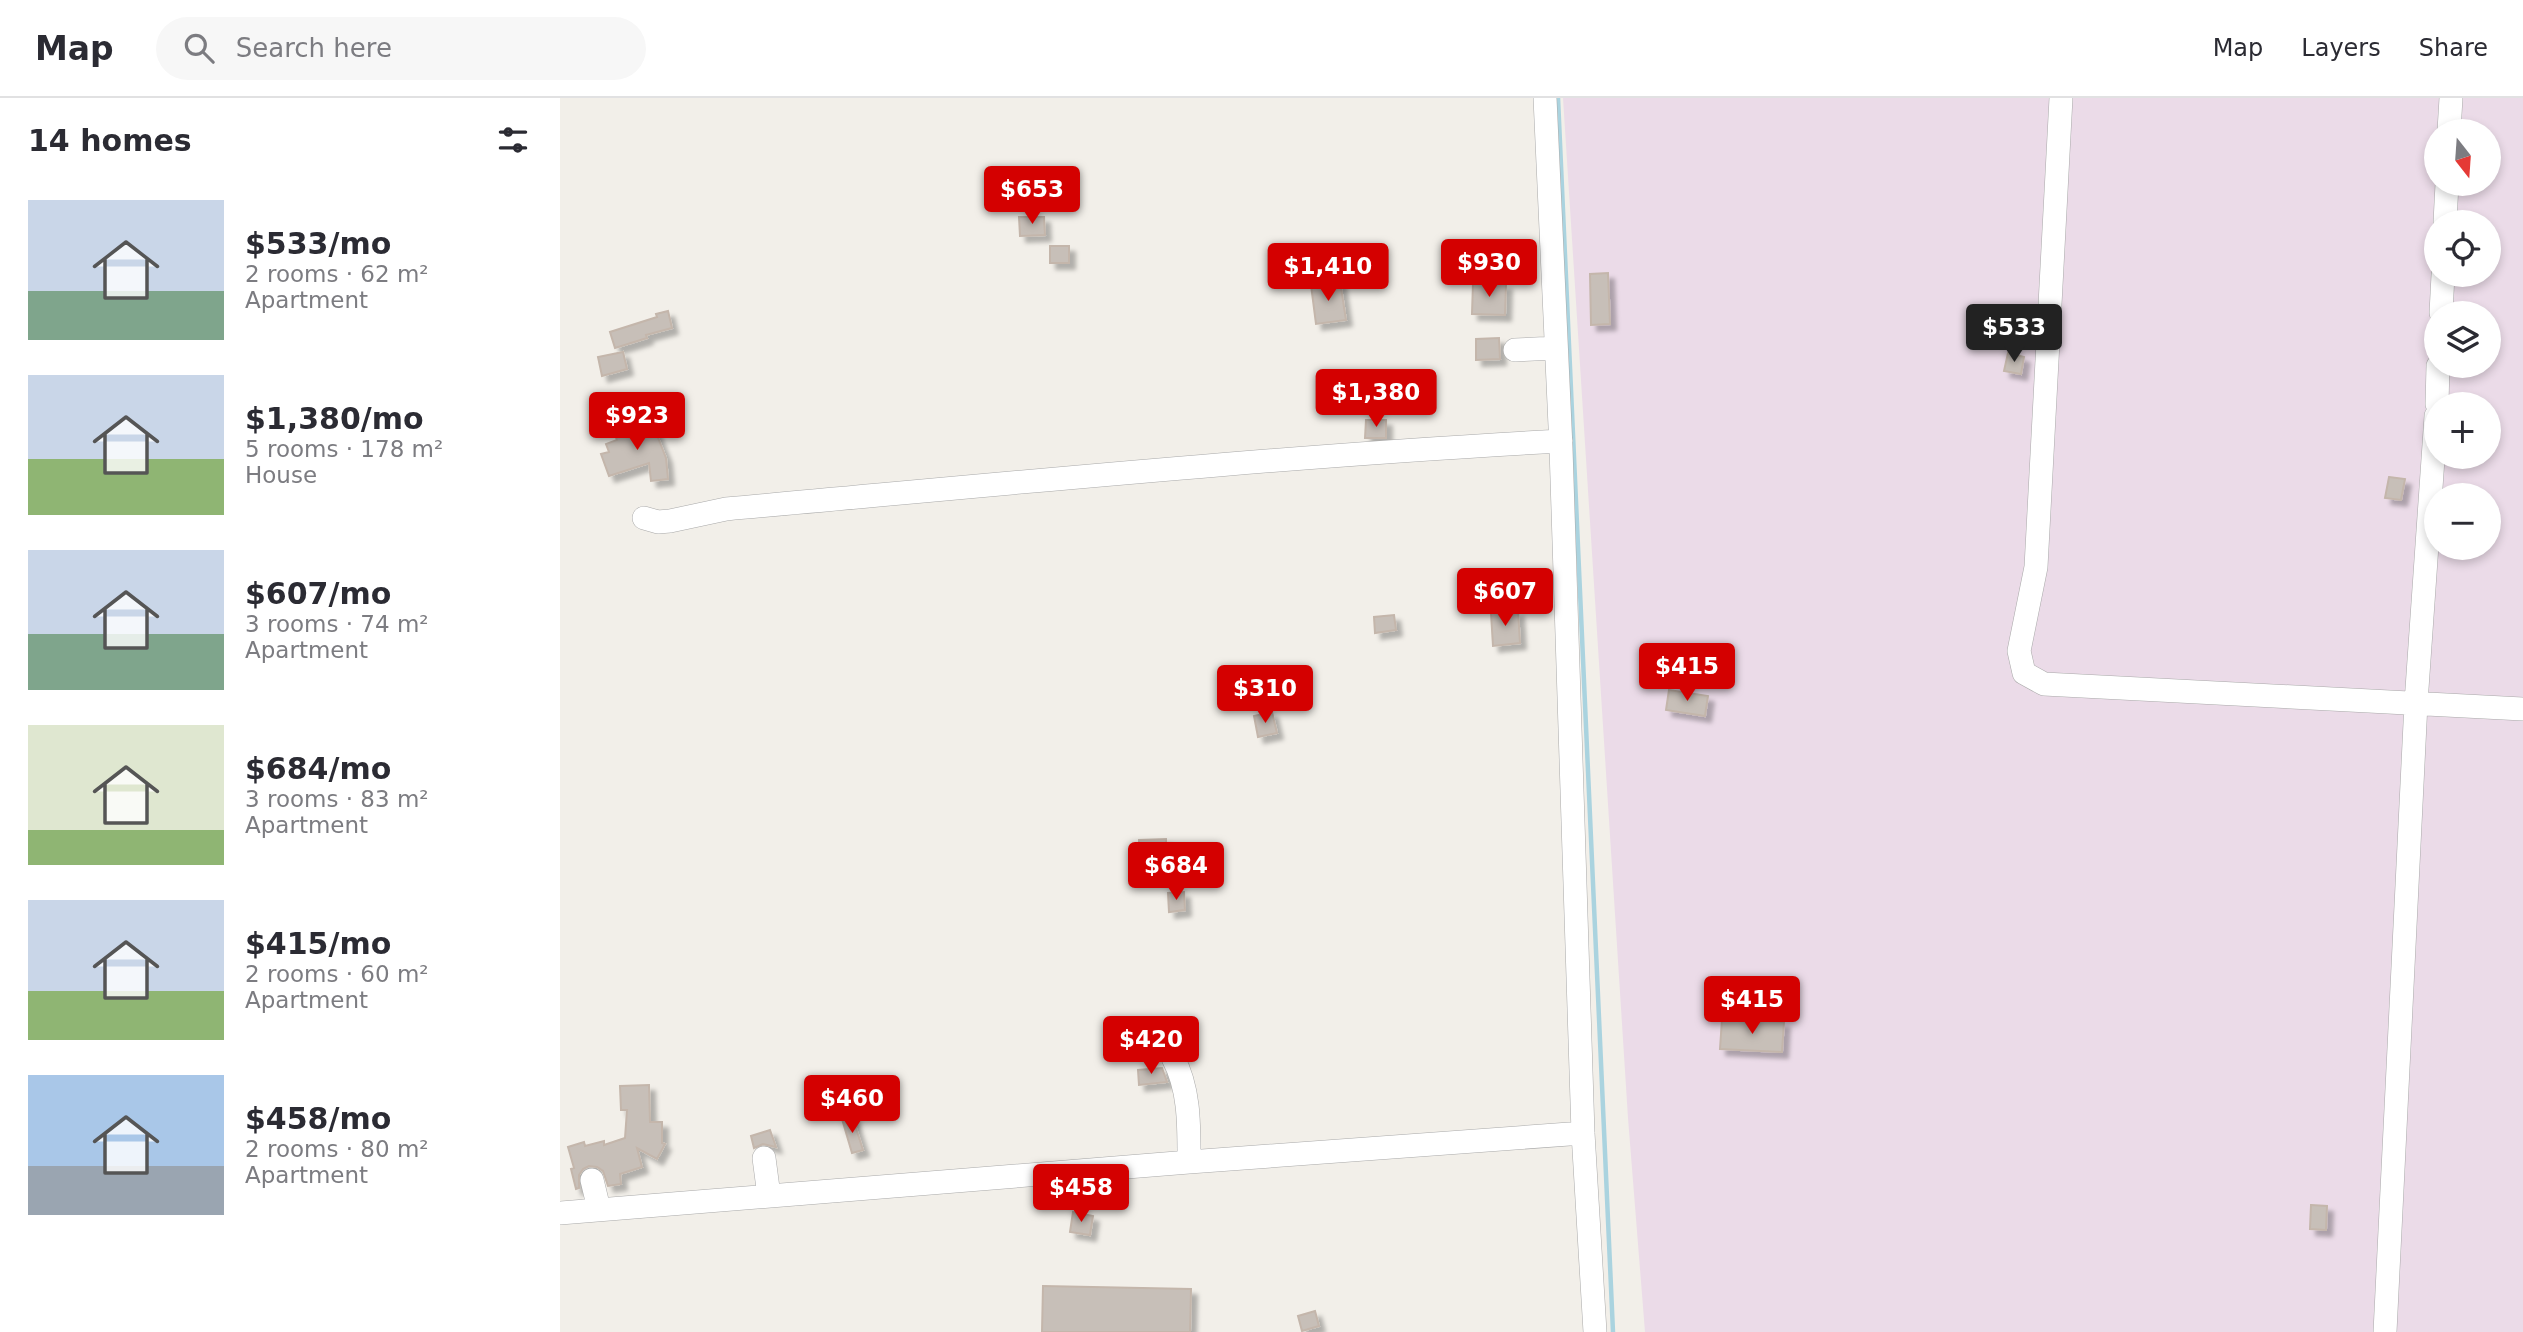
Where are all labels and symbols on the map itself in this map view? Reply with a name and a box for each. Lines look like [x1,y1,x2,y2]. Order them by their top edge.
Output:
north arrow [2424,119,2501,196]
pin: $653 [991,166,1073,226]
pin: $930 [1448,240,1530,299]
pin: $1,410 [1271,244,1385,303]
pin: $533 [1973,304,2055,364]
pin: $1,380 [1319,370,1433,429]
pin: $923 [596,392,678,452]
pin: $607 [1464,568,1546,628]
pin: $415 [1646,644,1728,703]
pin: $310 [1224,666,1306,725]
pin: $684 [1135,842,1217,902]
pin: $415 [1711,976,1793,1036]
pin: $420 [1110,1016,1192,1076]
pin: $460 [811,1076,893,1135]
pin: $458 [1040,1164,1122,1224]

